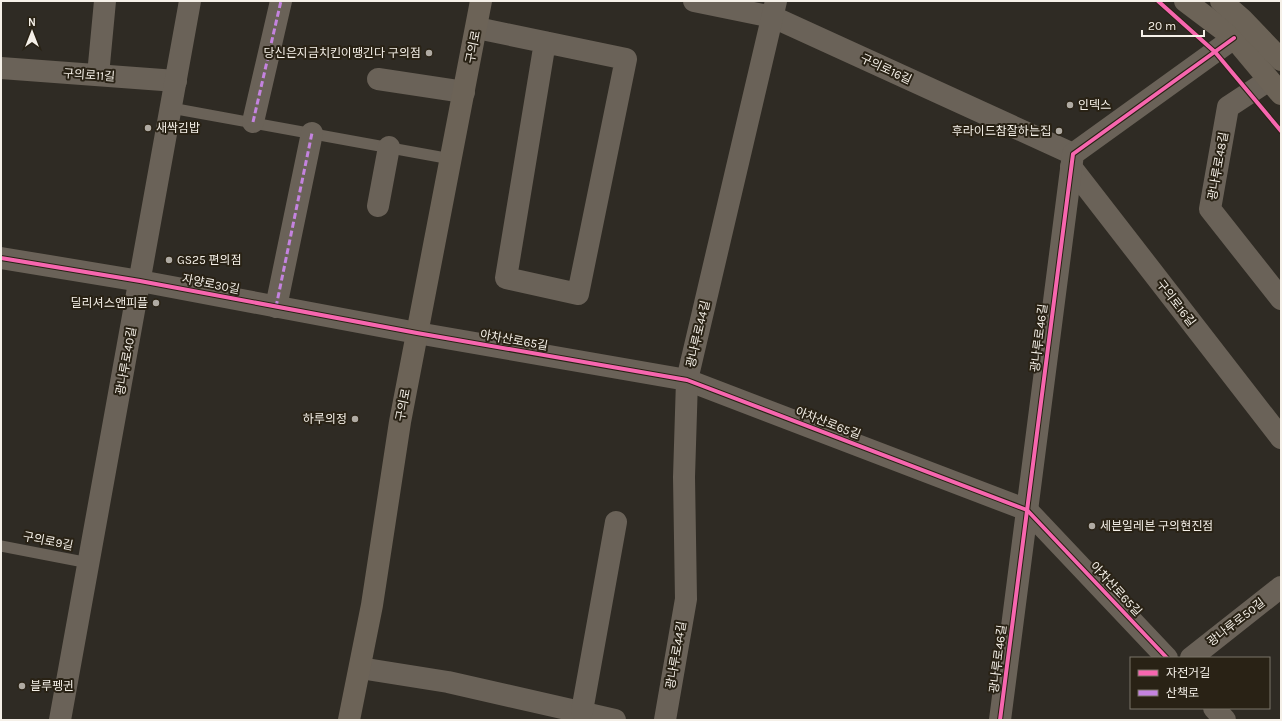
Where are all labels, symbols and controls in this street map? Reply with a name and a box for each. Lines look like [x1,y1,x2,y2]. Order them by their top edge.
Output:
north arrow [12,12,52,52]
scale bar [1142,12,1204,38]
text: N [28,16,36,29]
text: 20 m [1148,19,1176,33]
street label: 구의로 [463,29,483,65]
place label: 당신은지금치킨이땡긴다 구의점 [264,46,421,60]
marker: 당신은지금치킨이땡긴다 구의점 [424,48,434,58]
street label: 구의로16길 [858,51,914,87]
street label: 구의로11길 [63,66,115,84]
place label: 인덱스 [1078,98,1111,112]
marker: 인덱스 [1065,100,1075,110]
place label: 새싹김밥 [156,121,200,135]
marker: 새싹김밥 [143,123,153,133]
place label: 후라이드참잘하는집 [952,124,1051,138]
marker: 후라이드참잘하는집 [1054,126,1064,136]
street label: 광나루로48길 [1205,131,1231,201]
place label: GS25 편의점 [177,253,242,267]
marker: GS25 편의점 [164,255,174,265]
street label: 자양로30길 [181,272,241,296]
street label: 구의로16길 [1154,277,1198,329]
place label: 딜리셔스앤피플 [71,296,148,310]
marker: 딜리셔스앤피플 [151,298,161,308]
street label: 광나루로44길 [683,299,713,369]
street label: 광나루로46길 [1028,303,1050,373]
street label: 광나루로40길 [113,326,139,396]
street label: 아차산로65길 [479,327,549,353]
street label: 구의로 [393,387,413,423]
street label: 아차산로65길 [793,404,863,442]
place label: 하루의정 [303,412,347,426]
marker: 하루의정 [350,414,360,424]
place label: 세븐일레븐 구의현진점 [1100,519,1213,533]
marker: 세븐일레븐 구의현진점 [1087,521,1097,531]
street label: 구의로9길 [22,529,74,553]
street label: 아차산로65길 [1087,559,1145,619]
street label: 광나루로50길 [1204,595,1268,649]
street label: 광나루로44길 [663,620,689,690]
street label: 광나루로46길 [987,624,1009,694]
legend [1130,657,1270,709]
text: 자전거길 [1166,666,1210,680]
place label: 블루펭귄 [30,679,74,693]
marker: 블루펭귄 [17,681,27,691]
text: 산책로 [1166,686,1199,700]

